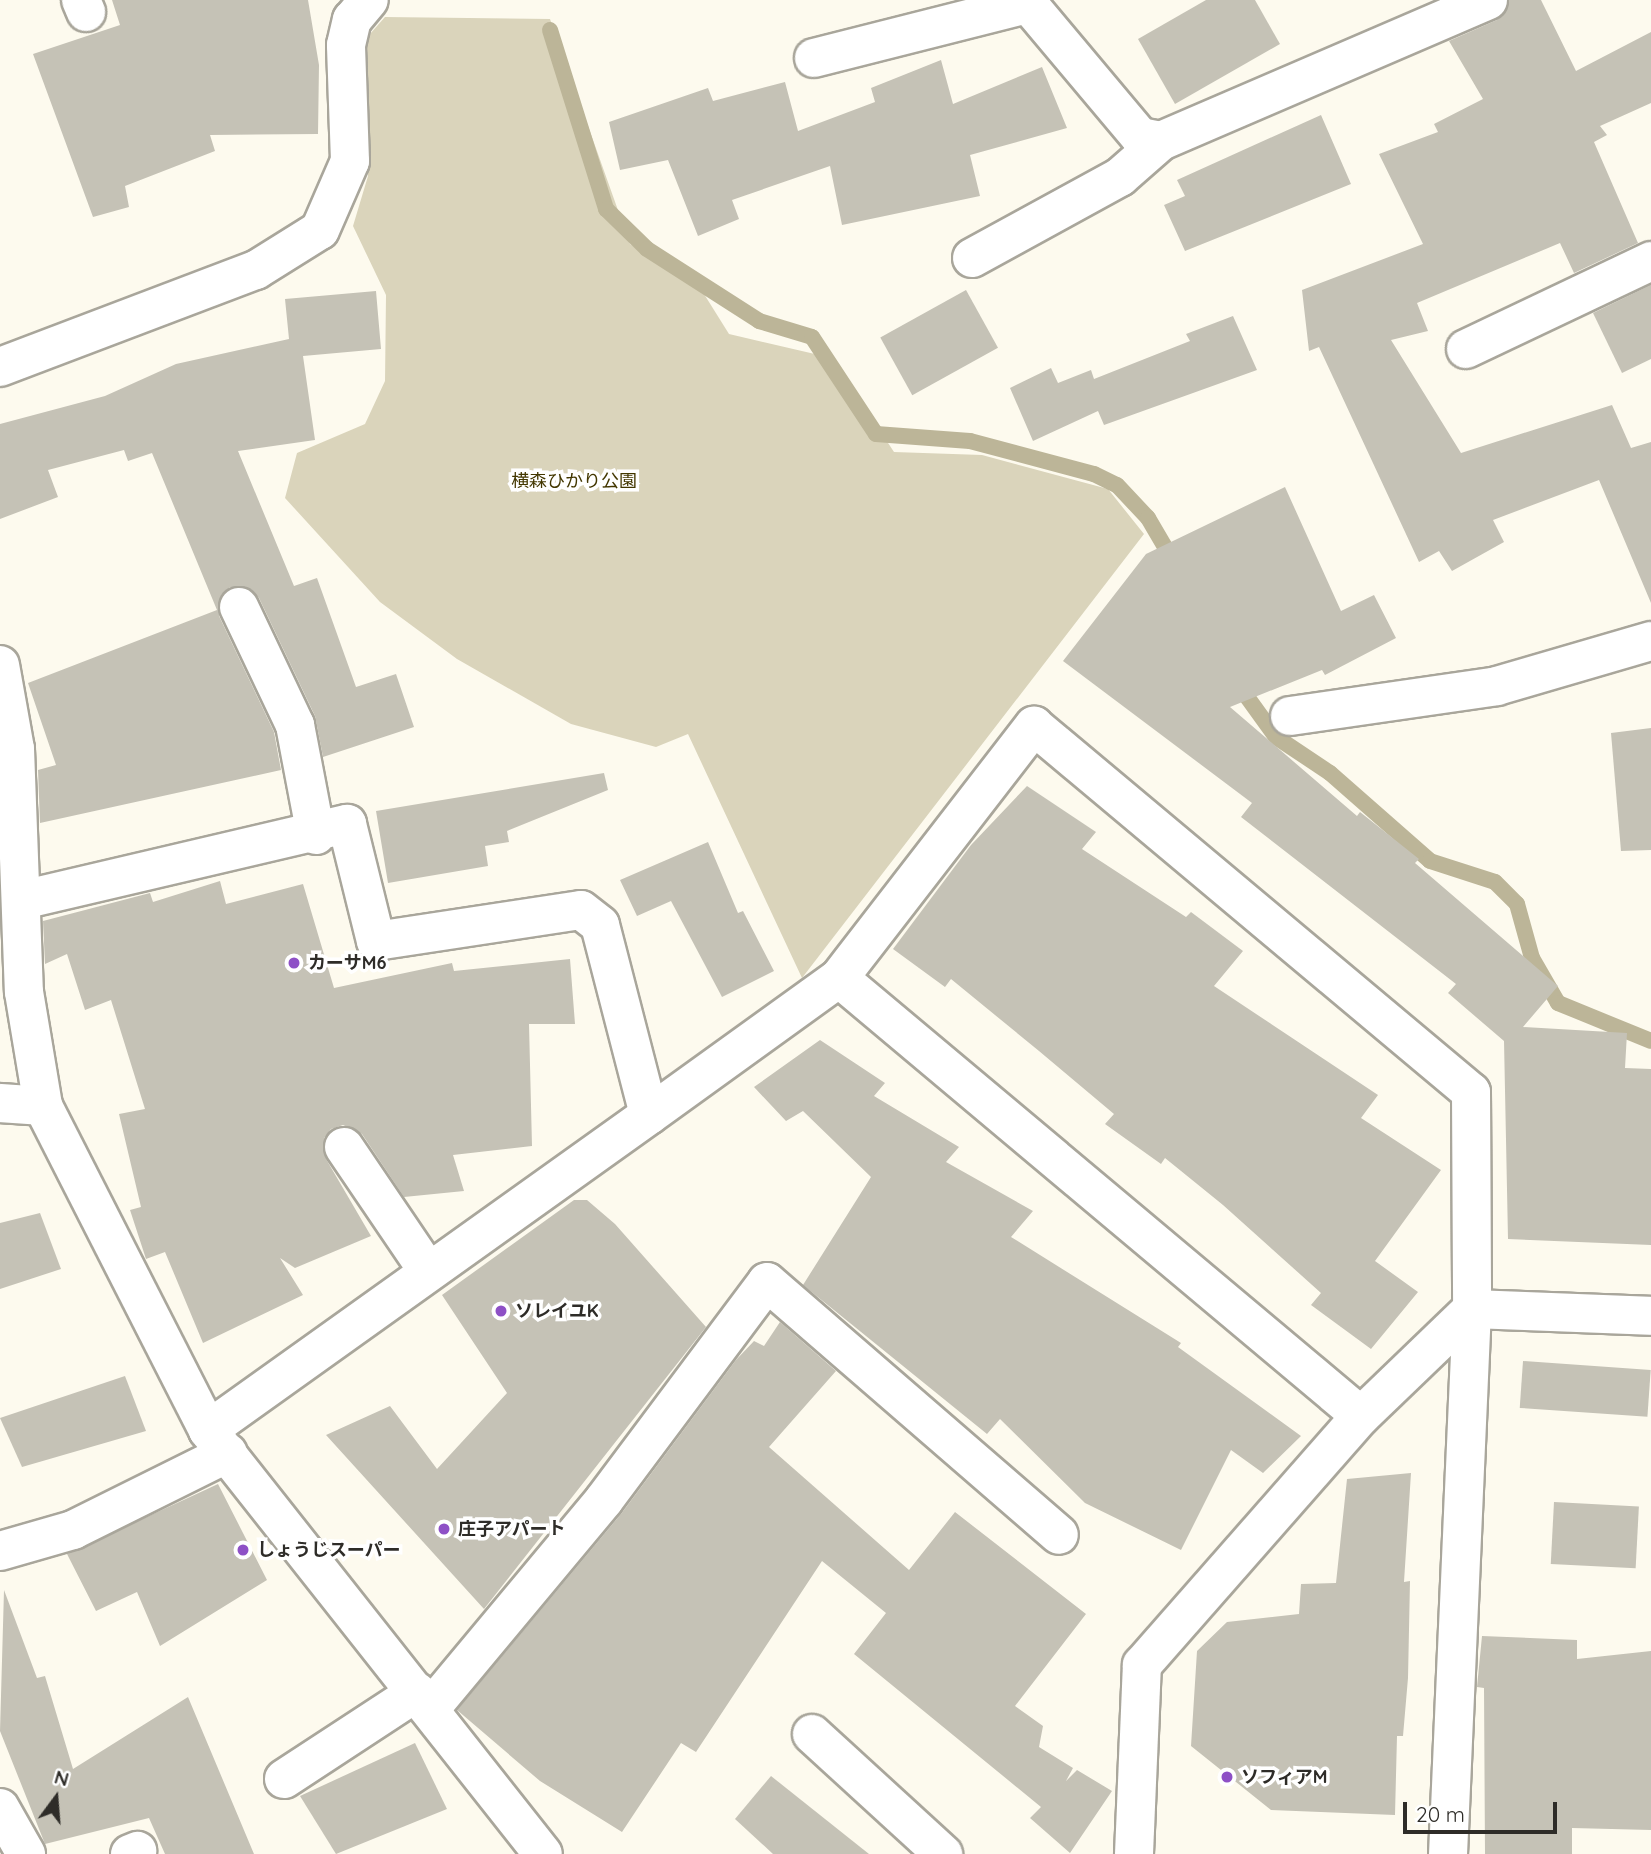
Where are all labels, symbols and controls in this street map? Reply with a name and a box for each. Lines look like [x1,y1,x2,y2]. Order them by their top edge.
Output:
park label: 横森ひかり公園 [511,470,637,492]
place label: カーサM6 [308,952,387,974]
marker: カーサM6 [286,955,302,971]
place label: ソレイユK [515,1300,599,1322]
marker: ソレイユK [493,1303,509,1319]
place label: 庄子アパート [458,1518,566,1540]
marker: 庄子アパート [436,1521,452,1537]
place label: しょうじスーパー [257,1539,401,1561]
marker: しょうじスーパー [235,1542,251,1558]
north arrow [21,1763,91,1833]
text: N [52,1764,72,1791]
place label: ソフィアM [1241,1766,1328,1788]
marker: ソフィアM [1219,1769,1235,1785]
scale bar [1406,1787,1560,1831]
text: 20 m [1416,1801,1465,1827]

